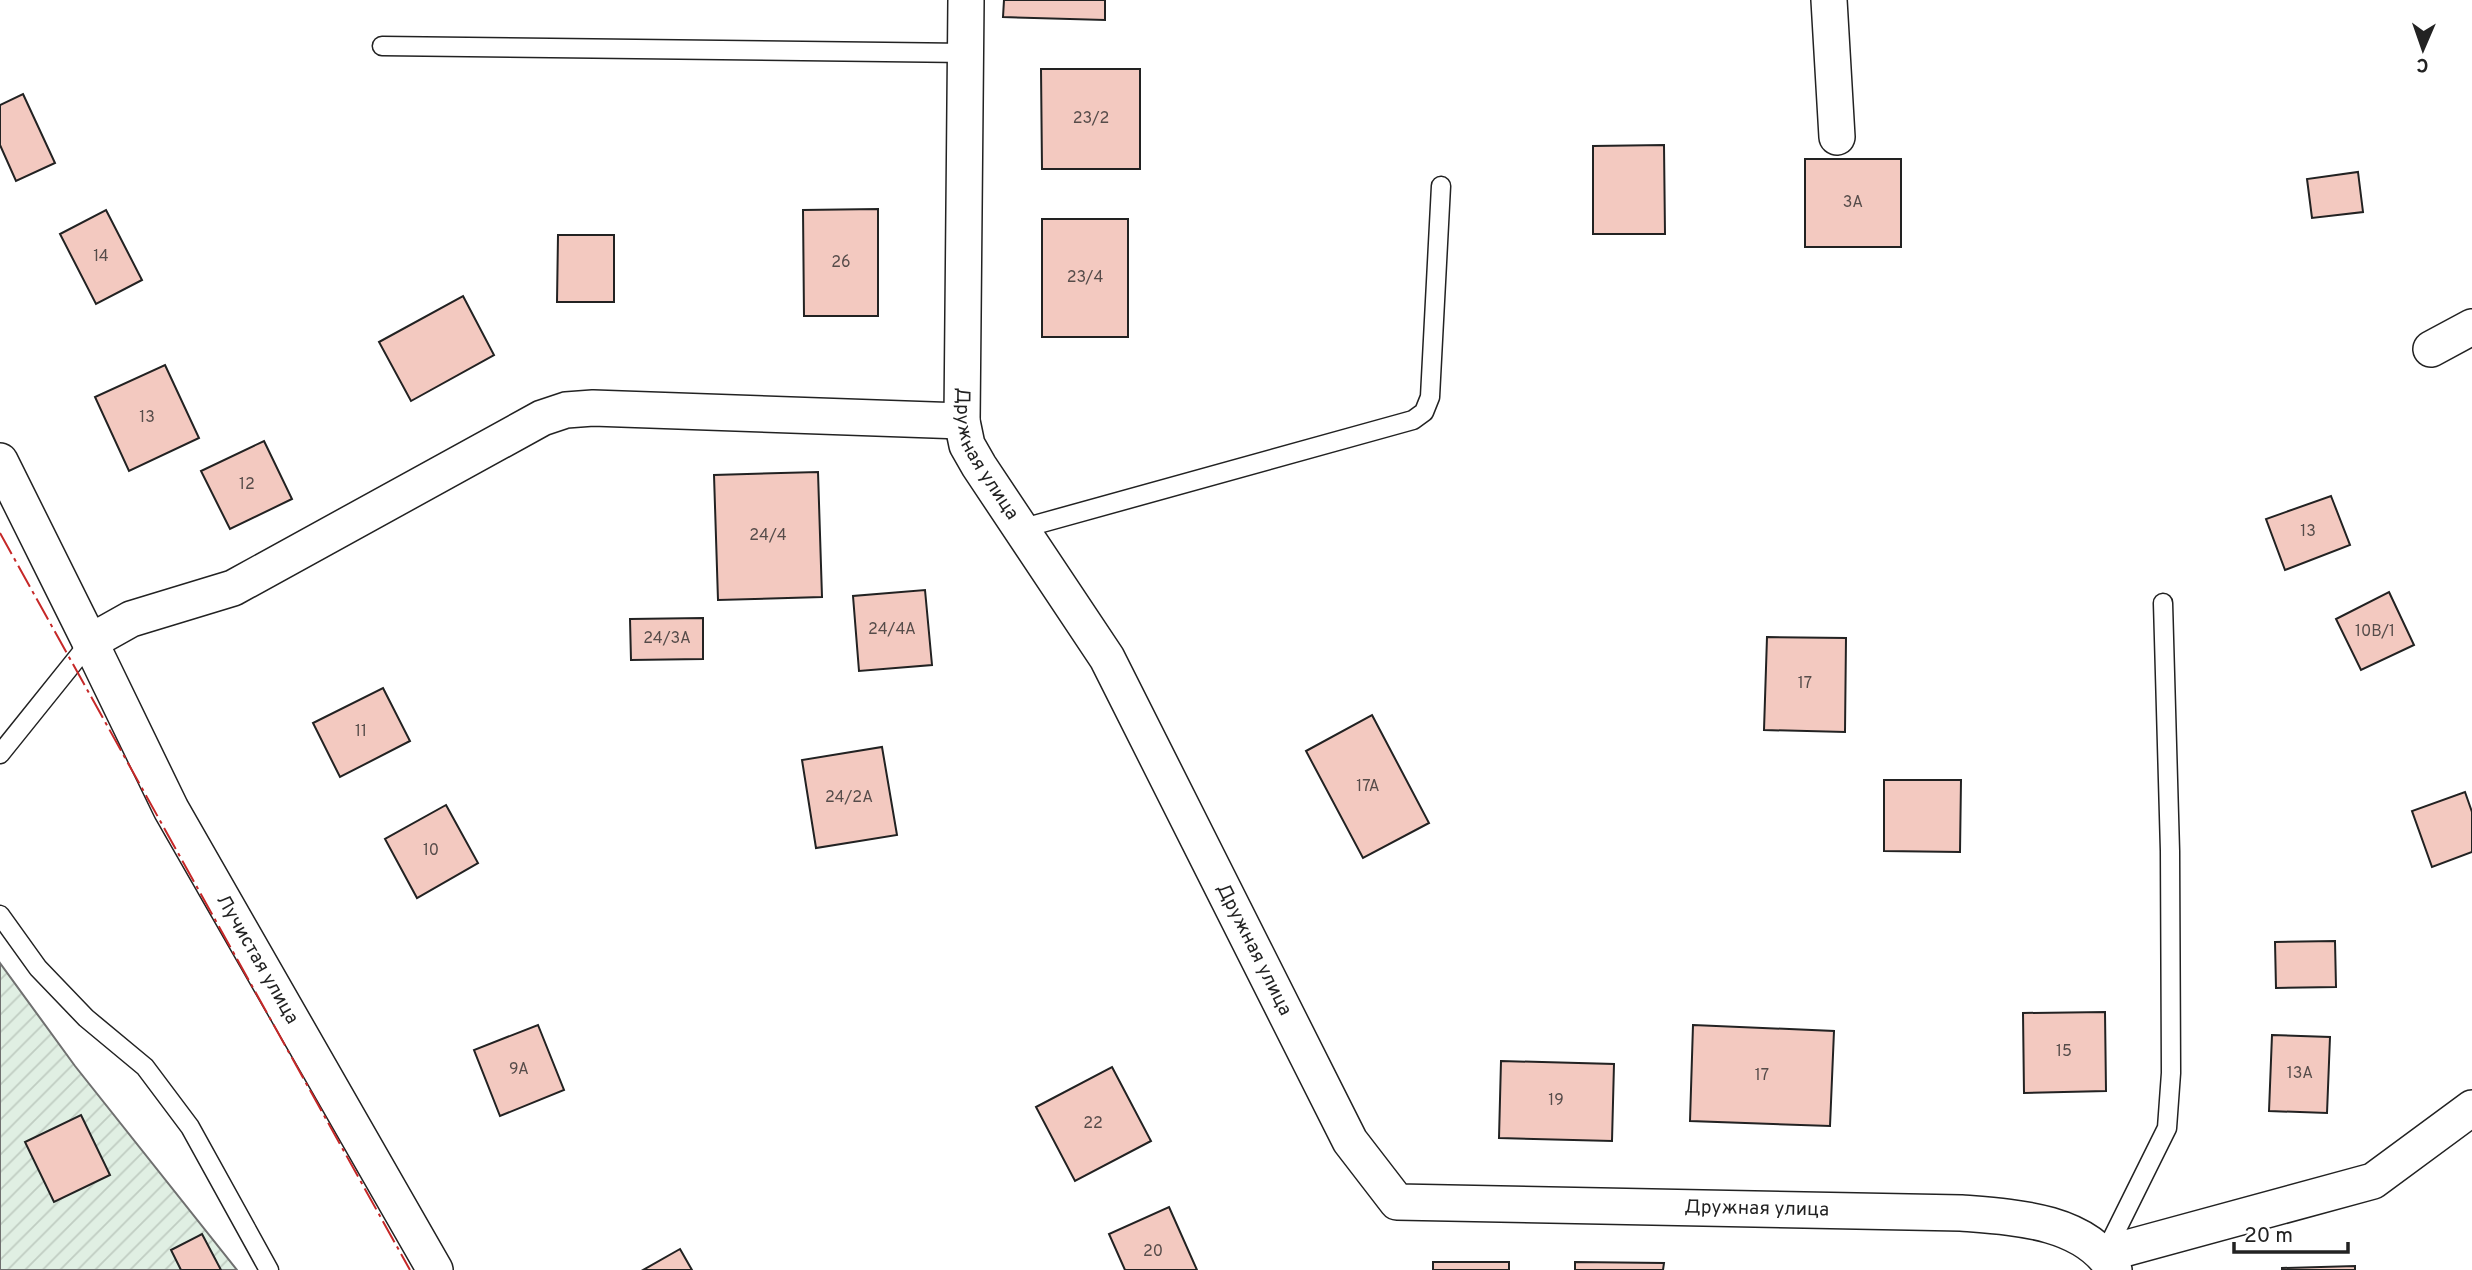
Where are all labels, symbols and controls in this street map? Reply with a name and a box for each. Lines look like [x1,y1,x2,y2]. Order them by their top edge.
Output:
north arrow [2388,14,2458,84]
text: С [2416,52,2429,76]
house number: 23/2 [1073,109,1109,129]
house number: 3А [1843,193,1863,213]
house number: 14 [93,247,109,267]
house number: 26 [831,253,851,273]
house number: 23/4 [1067,268,1103,288]
street label: Дружная улица [950,387,1024,525]
house number: 13 [139,408,155,428]
house number: 12 [239,475,255,495]
house number: 13 [2300,522,2316,542]
house number: 24/4 [749,526,787,546]
house number: 24/4А [868,620,916,640]
house number: 10В/1 [2355,622,2395,642]
house number: 24/3А [643,629,691,649]
house number: 17 [1798,674,1812,694]
house number: 11 [355,722,367,742]
house number: 17А [1356,777,1380,797]
house number: 24/2А [825,788,873,808]
house number: 10 [423,841,439,861]
street label: Дружная улица [1210,880,1297,1020]
street label: Лучистая улица [211,890,304,1029]
house number: 15 [2056,1042,2072,1062]
house number: 9А [509,1060,529,1080]
house number: 13А [2287,1064,2313,1084]
house number: 17 [1755,1066,1769,1086]
house number: 19 [1548,1091,1564,1111]
house number: 22 [1083,1114,1103,1134]
street label: Дружная улица [1684,1196,1829,1222]
scale bar [2234,1210,2348,1254]
text: 20 m [2244,1223,2293,1250]
house number: 20 [1143,1242,1163,1262]

